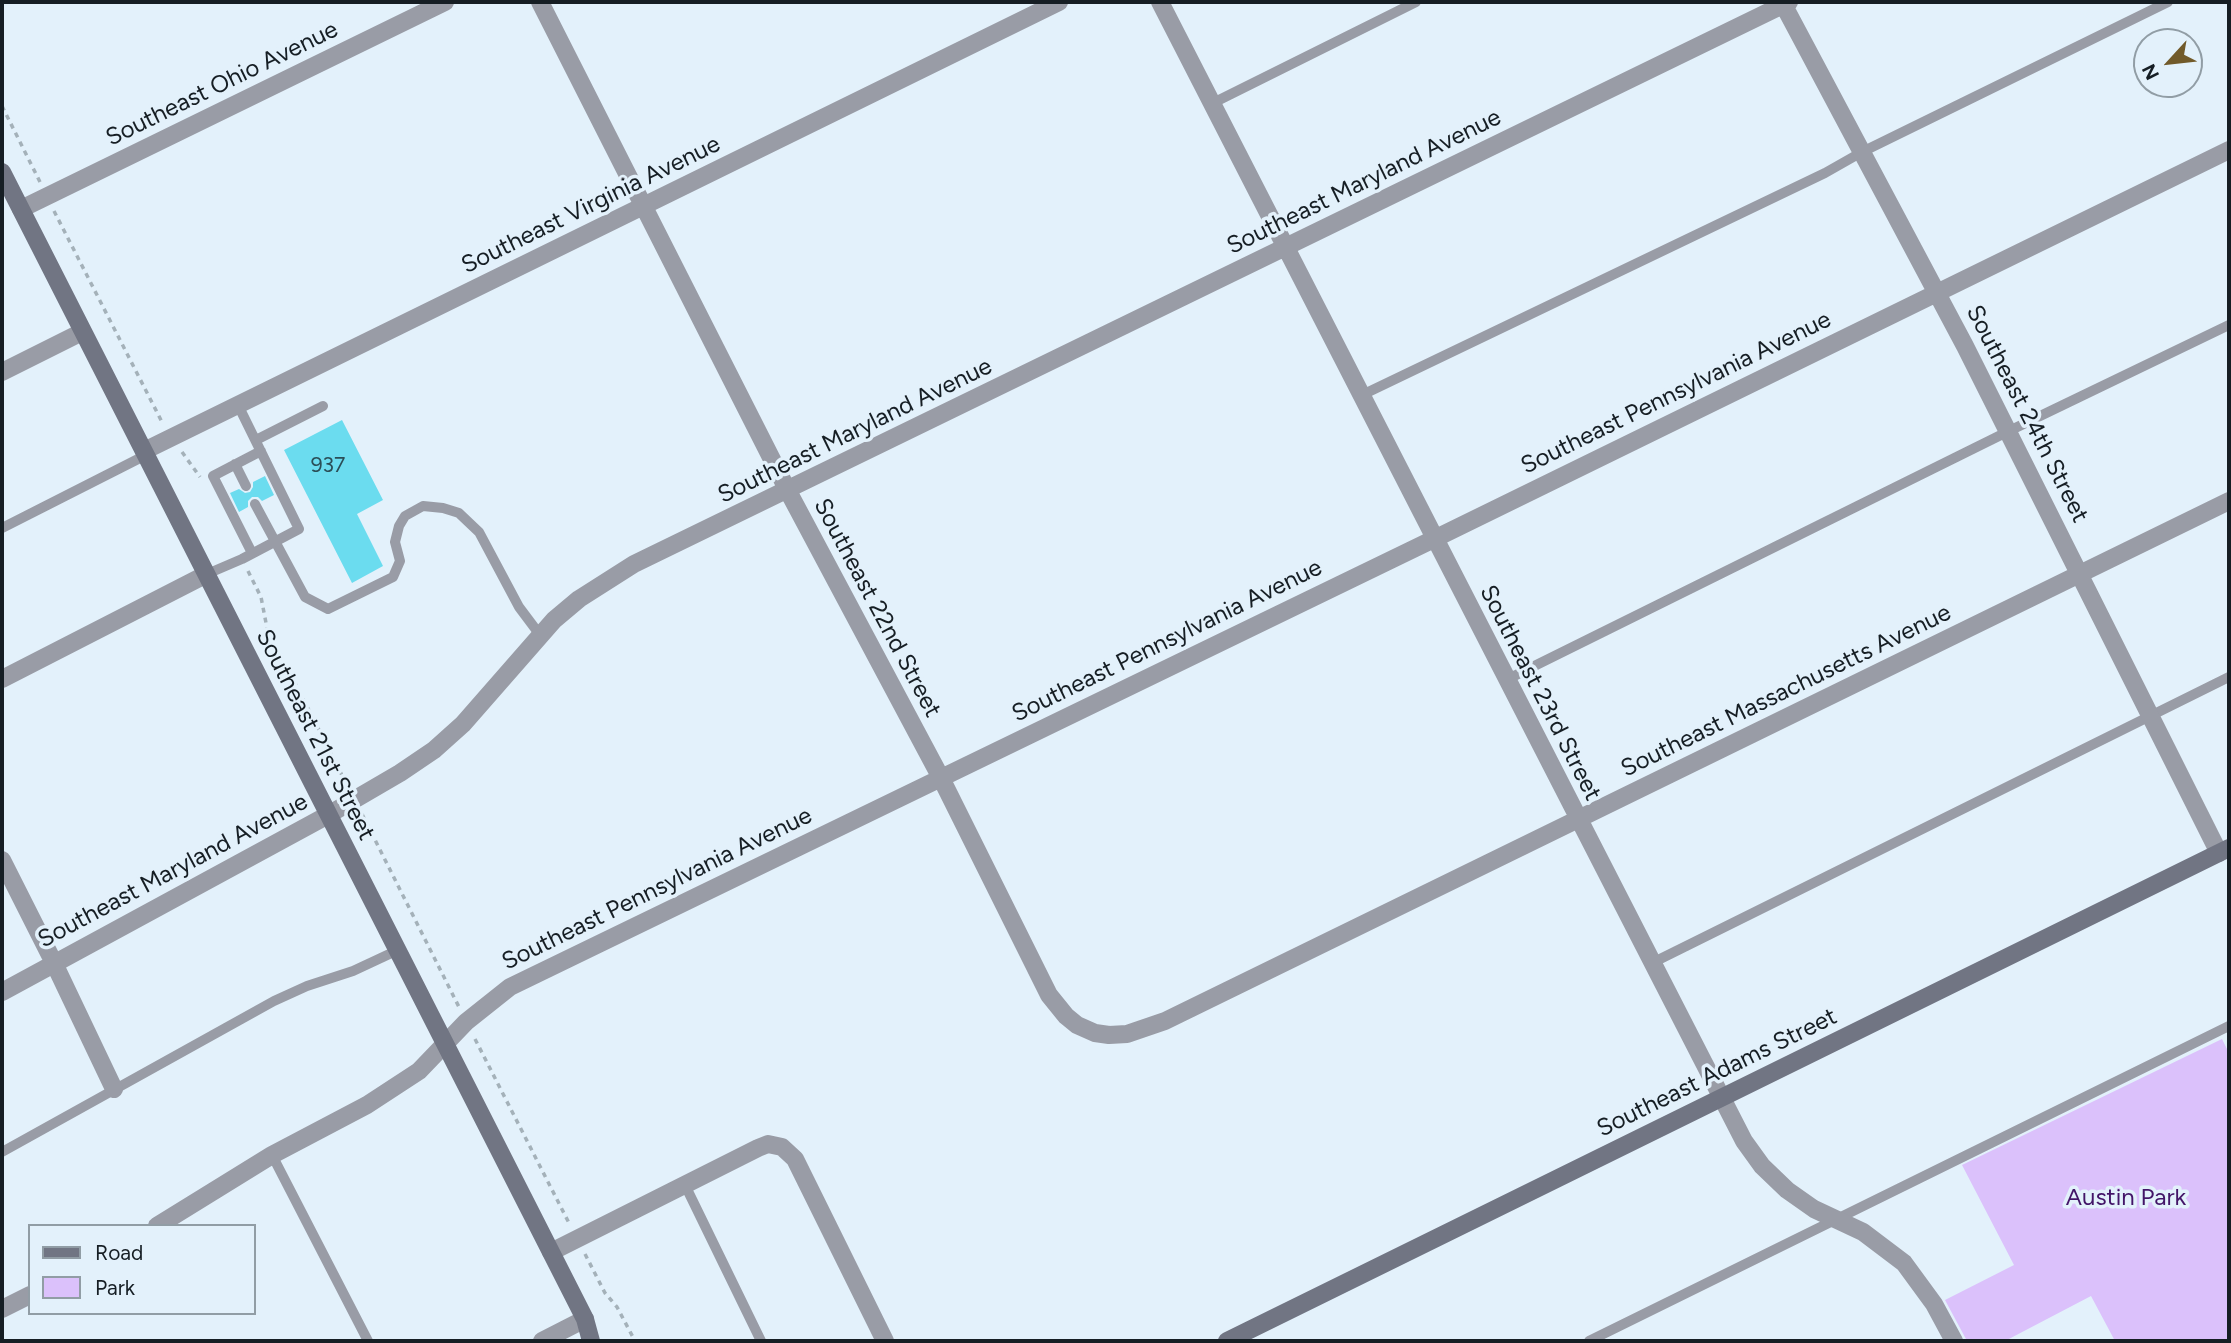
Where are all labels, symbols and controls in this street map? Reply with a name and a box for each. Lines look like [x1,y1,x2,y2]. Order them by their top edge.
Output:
street label: Southeast Ohio Avenue [101,15,343,153]
north arrow [2133,28,2203,98]
text: N [2137,60,2164,84]
street label: Southeast Maryland Avenue [1222,103,1506,261]
street label: Southeast Virginia Avenue [457,130,725,280]
street label: Southeast 24th Street [1960,301,2094,527]
street label: Southeast Pennsylvania Avenue [1516,305,1836,481]
street label: Southeast Maryland Avenue [713,352,997,510]
house number: 937 [311,453,345,479]
street label: Southeast 22nd Street [807,494,947,722]
street label: Southeast Pennsylvania Avenue [1007,553,1327,729]
street label: Southeast 23rd Street [1473,581,1607,805]
street label: Southeast Massachusetts Avenue [1616,598,1956,784]
street label: Southeast 21st Street [249,625,381,845]
street label: Southeast Maryland Avenue [33,788,313,954]
street label: Southeast Pennsylvania Avenue [497,801,817,977]
street label: Southeast Adams Street [1592,1002,1842,1144]
park label: Austin Park [2066,1184,2186,1212]
legend [28,1224,256,1315]
text: Road [95,1240,143,1265]
text: Park [95,1275,135,1300]

